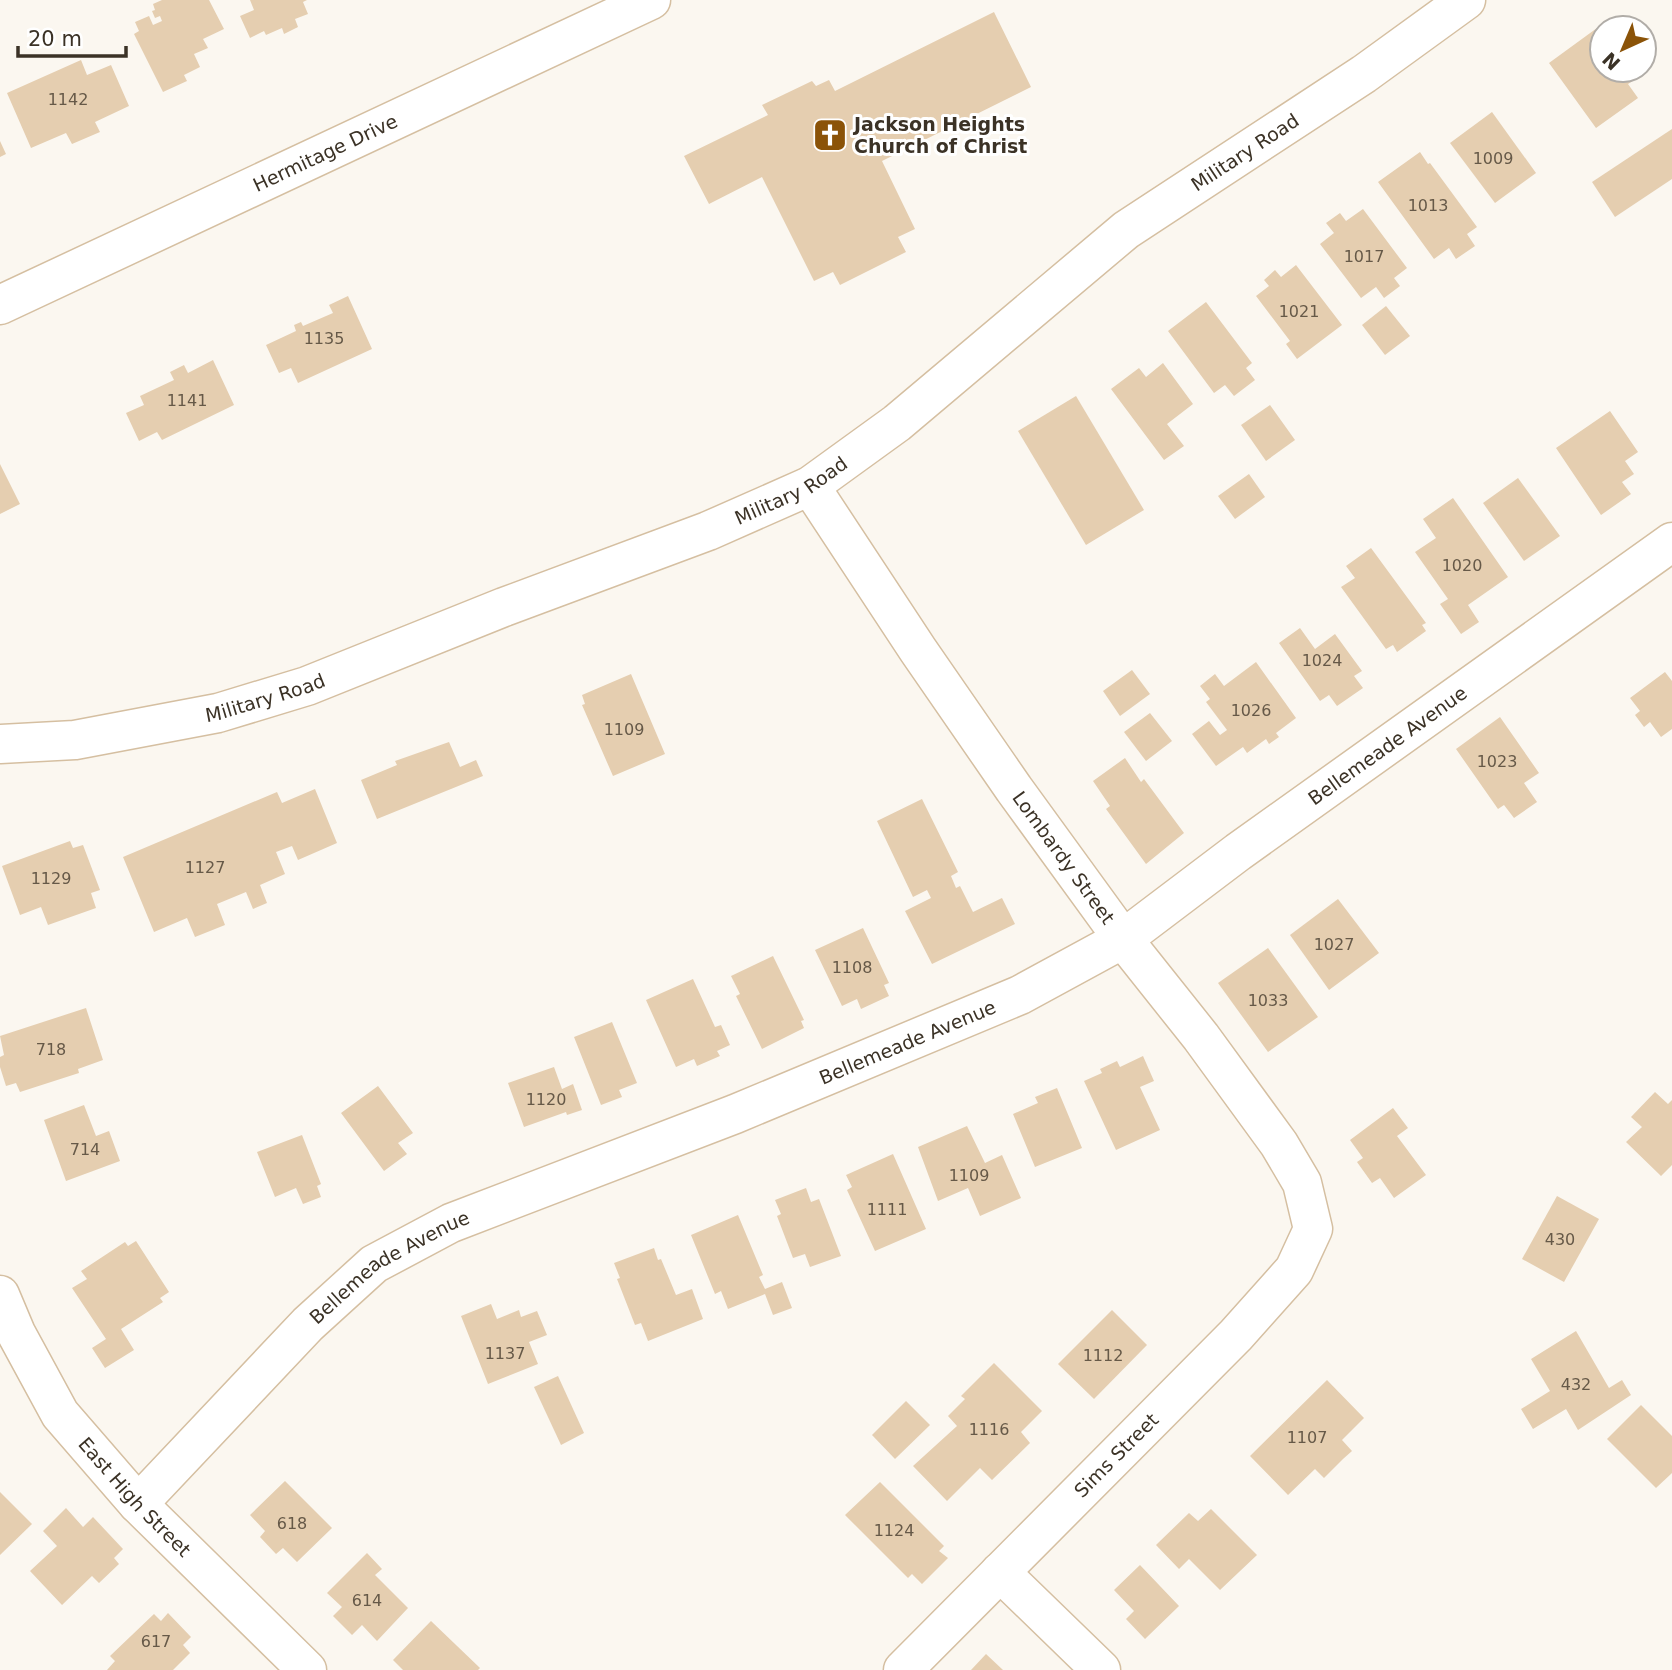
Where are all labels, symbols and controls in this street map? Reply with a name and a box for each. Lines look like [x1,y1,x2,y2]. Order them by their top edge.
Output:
scale bar [18,14,126,58]
north arrow [1588,14,1658,84]
text: 20 m [28,27,82,51]
text: N [1598,48,1625,75]
house number: 1142 [48,90,88,109]
street label: Hermitage Drive [249,109,401,196]
street label: Military Road [1187,109,1303,195]
place label: Jackson Heights Church of Christ [852,113,1027,157]
church icon: Jackson Heights Church of Christ [811,116,849,154]
house number: 1009 [1473,149,1513,168]
house number: 1013 [1408,196,1448,215]
house number: 1017 [1344,247,1384,266]
house number: 1021 [1279,302,1319,321]
house number: 1135 [304,329,344,348]
house number: 1141 [167,391,207,410]
street label: Military Road [731,452,851,529]
house number: 1020 [1442,556,1482,575]
house number: 1024 [1302,651,1342,670]
street label: Military Road [203,669,328,726]
street label: Bellemeade Avenue [1304,681,1471,809]
house number: 1026 [1231,701,1271,720]
house number: 1109 [604,720,644,739]
house number: 1023 [1477,752,1517,771]
street label: Lombardy Street [1008,787,1119,928]
house number: 1127 [185,858,225,877]
house number: 1129 [31,869,71,888]
house number: 1027 [1314,935,1354,954]
house number: 1108 [832,958,872,977]
house number: 1033 [1248,991,1288,1010]
street label: Bellemeade Avenue [816,995,999,1089]
house number: 718 [36,1040,66,1059]
house number: 1120 [526,1090,566,1109]
house number: 714 [70,1140,100,1159]
house number: 1109 [949,1166,989,1185]
house number: 1111 [867,1200,907,1219]
street label: Bellemeade Avenue [305,1206,472,1328]
house number: 430 [1545,1230,1575,1249]
house number: 1137 [485,1344,525,1363]
house number: 1112 [1083,1346,1123,1365]
house number: 432 [1561,1375,1591,1394]
street label: Sims Street [1069,1408,1163,1502]
house number: 1116 [969,1420,1009,1439]
house number: 1107 [1287,1428,1327,1447]
street label: East High Street [74,1433,195,1561]
house number: 618 [277,1514,307,1533]
house number: 1124 [874,1521,914,1540]
house number: 614 [352,1591,382,1610]
house number: 617 [141,1632,171,1651]

